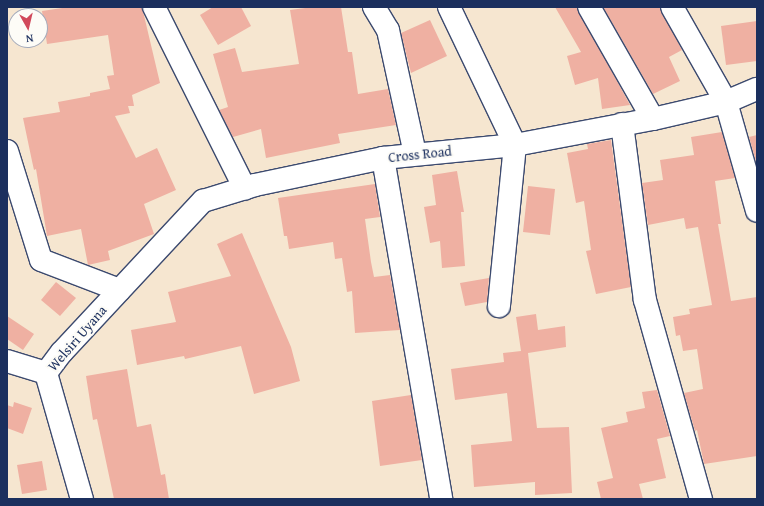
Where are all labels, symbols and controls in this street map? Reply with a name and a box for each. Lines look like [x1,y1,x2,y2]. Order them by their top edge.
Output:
north arrow [8,8,48,48]
text: N [25,30,34,47]
street label: Cross Road [387,142,453,166]
street label: Welsiri Uyana [44,302,110,374]

